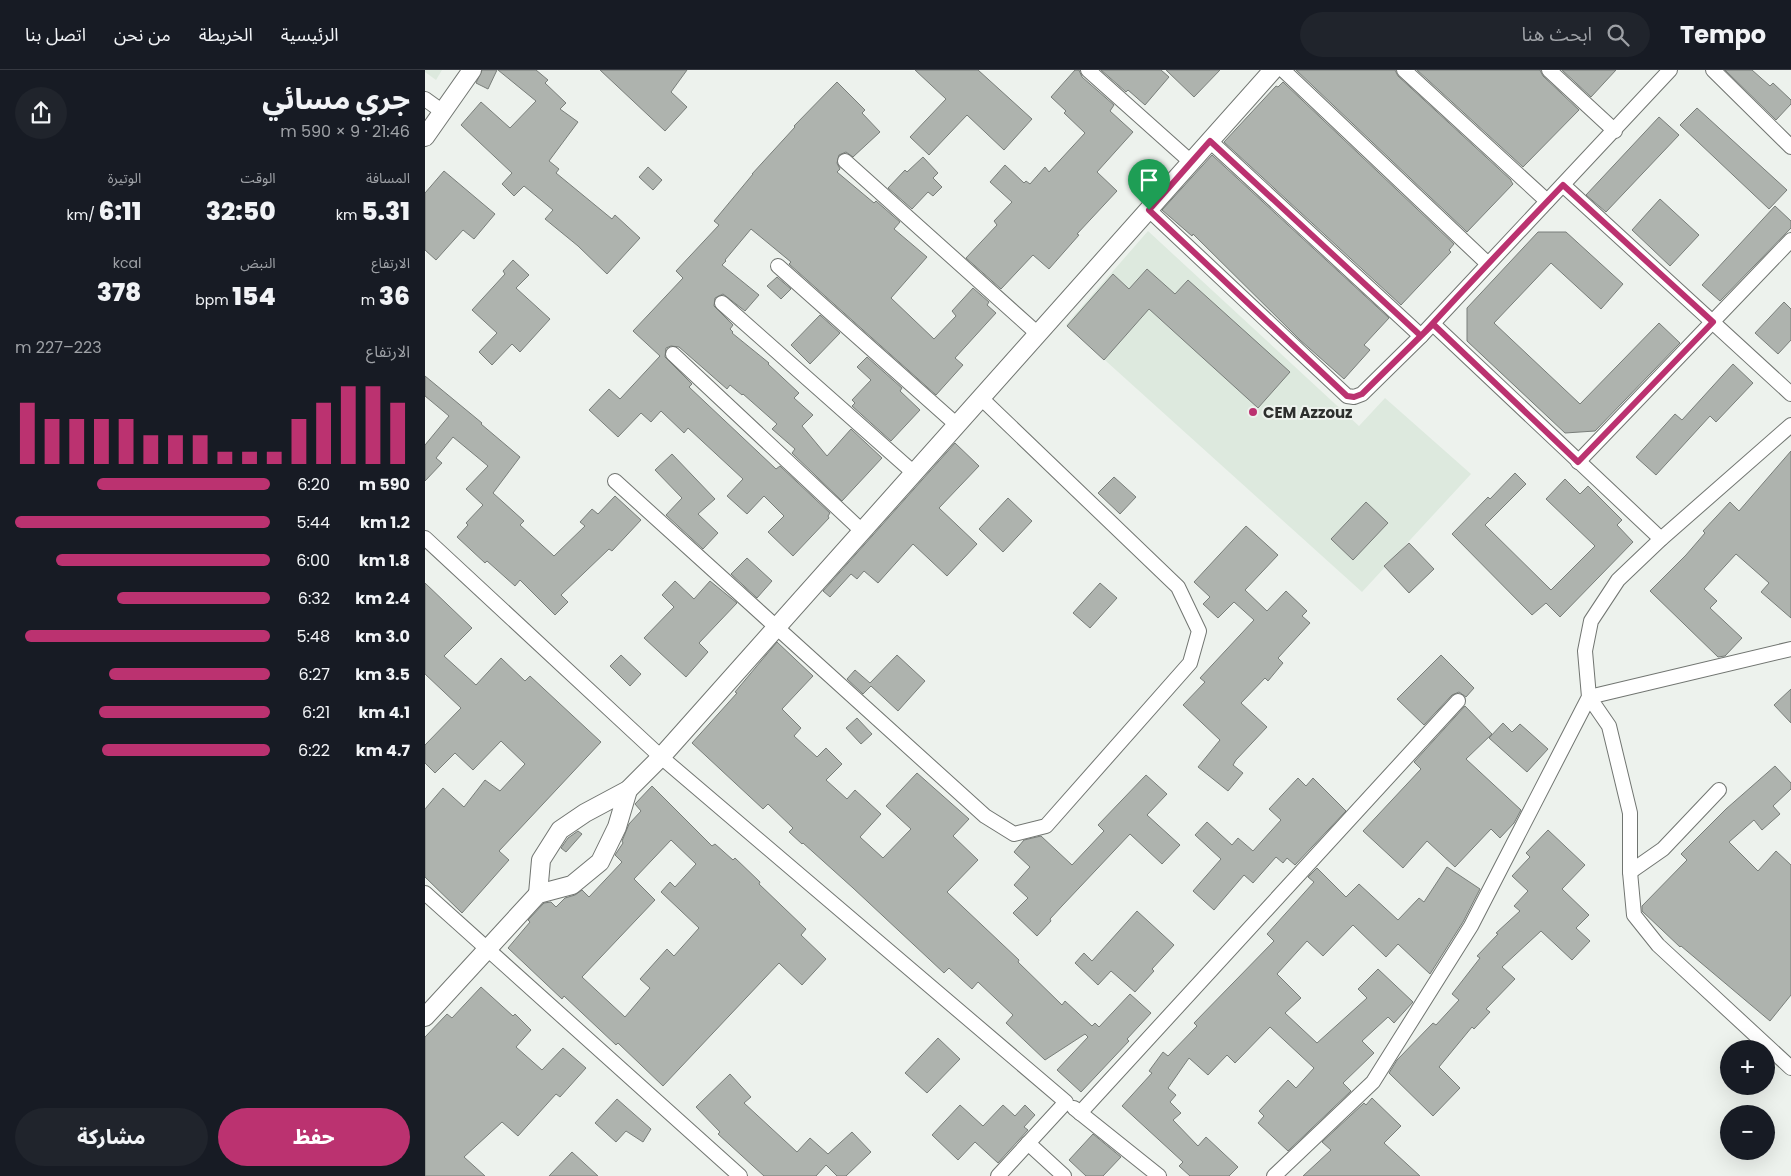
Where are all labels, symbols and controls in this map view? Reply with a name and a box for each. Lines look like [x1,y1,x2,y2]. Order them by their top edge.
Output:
search box [1300,12,1650,57]
text: Tempo [1680,18,1766,51]
text: ابحث هنا [1522,21,1592,48]
icon: search [1604,21,1632,49]
text: اتصل بنا [25,22,86,47]
text: من نحن [114,22,171,47]
text: الخريطة [199,22,253,47]
text: الرئيسية [281,22,339,47]
text: جري مسائي [262,80,410,119]
button: share [15,87,67,139]
text: 21:46 · 9 × 590 m [280,120,410,143]
pin [1128,159,1170,210]
icon: arrive [1135,166,1163,194]
text: الوتيرة [108,168,141,188]
text: الوقت [241,168,276,188]
text: المسافة [366,168,410,188]
text: 6:11 [99,194,141,229]
text: 32:50 [206,194,276,229]
text: 5.31 [361,194,410,229]
text: /km [67,205,99,225]
text: km [336,205,361,225]
text: kcal [113,253,141,273]
text: النبض [240,253,276,273]
text: الارتفاع [372,253,410,273]
text: 378 [97,275,141,310]
text: 154 [232,279,276,314]
text: 36 [379,279,410,314]
text: bpm [195,290,232,310]
text: m [361,290,379,310]
text: 223–227 m [15,336,102,359]
text: الارتفاع [366,340,410,363]
place label: CEM Azzouz [1263,402,1353,423]
marker: CEM Azzouz [1247,406,1259,418]
text: 6:20 [297,473,330,496]
text: 590 m [359,473,410,496]
text: 5:44 [296,511,330,534]
text: 1.2 km [360,511,410,534]
text: 6:00 [296,549,330,572]
text: 1.8 km [359,549,410,572]
text: 6:32 [298,587,330,610]
text: 2.4 km [355,587,410,610]
text: 5:48 [296,625,330,648]
text: 3.0 km [355,625,410,648]
text: 6:27 [298,663,330,686]
text: 3.5 km [355,663,410,686]
text: 6:21 [302,701,330,724]
text: 4.1 km [358,701,410,724]
text: 6:22 [298,739,330,762]
text: 4.7 km [356,739,410,762]
map controls [1720,1040,1775,1160]
button: + [1720,1040,1775,1095]
button: − [1720,1105,1775,1160]
button: مشاركة [15,1108,208,1166]
button: حفظ [218,1108,410,1166]

